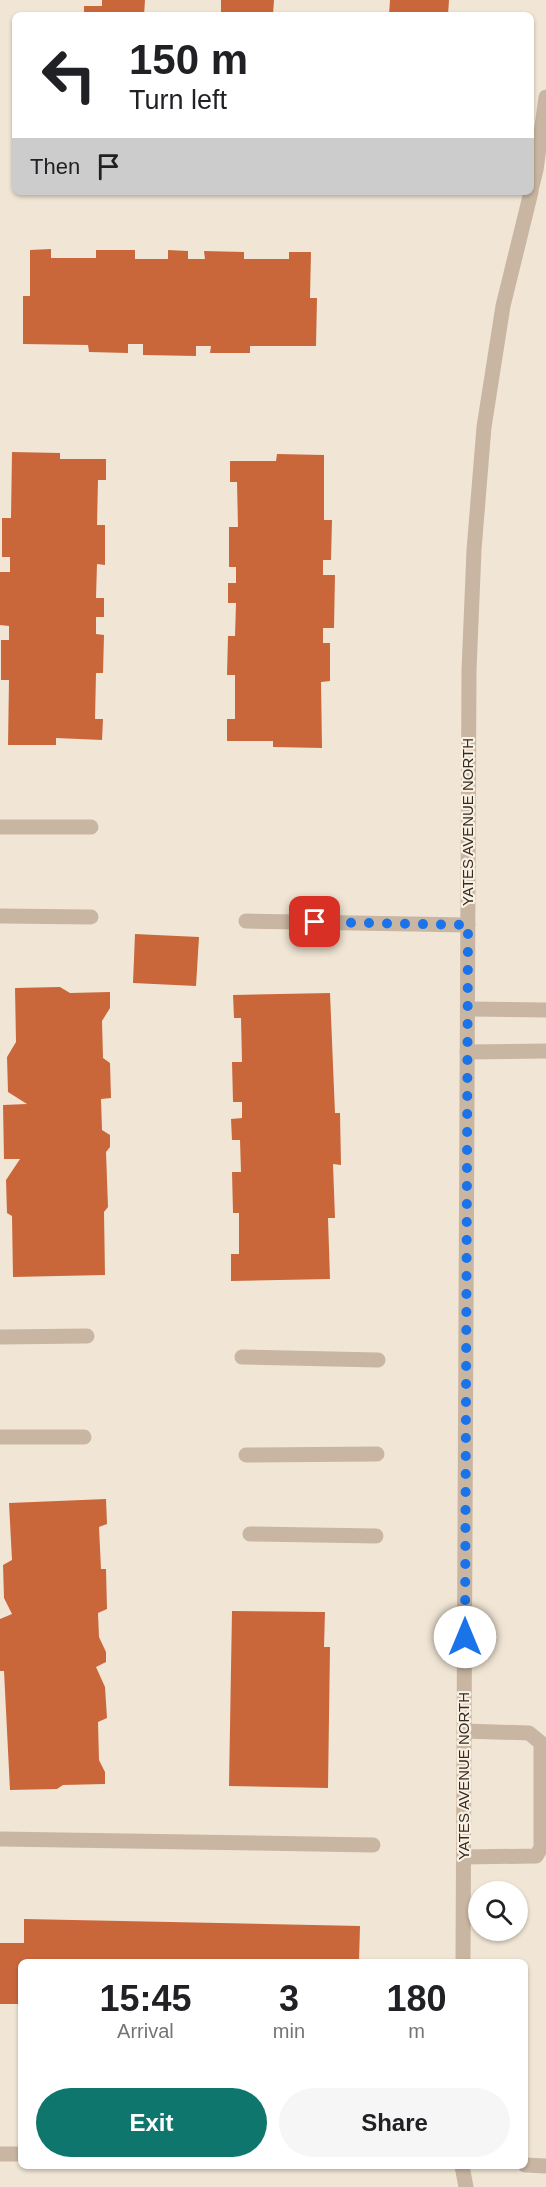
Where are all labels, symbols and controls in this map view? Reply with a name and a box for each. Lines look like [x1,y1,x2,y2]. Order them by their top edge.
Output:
icon: left [30,36,108,114]
text: 150 m [129,36,248,83]
text: Turn left [129,85,227,115]
icon: arrive [92,150,125,183]
text: Then [30,154,80,179]
street label: YATES AVENUE NORTH [459,738,476,906]
pin [289,896,340,947]
icon: arrive [298,905,331,938]
position arrow [433,1605,497,1669]
street label: YATES AVENUE NORTH [455,1692,472,1860]
map controls [468,1881,528,1941]
button: search [468,1881,528,1941]
text: 15:45 [99,1978,191,2019]
text: 3 [279,1978,299,2019]
text: 180 [386,1978,447,2019]
text: Arrival [117,2020,174,2042]
text: min [273,2020,305,2042]
text: m [408,2020,425,2042]
button: Exit [36,2088,267,2157]
button: Share [279,2088,510,2157]

